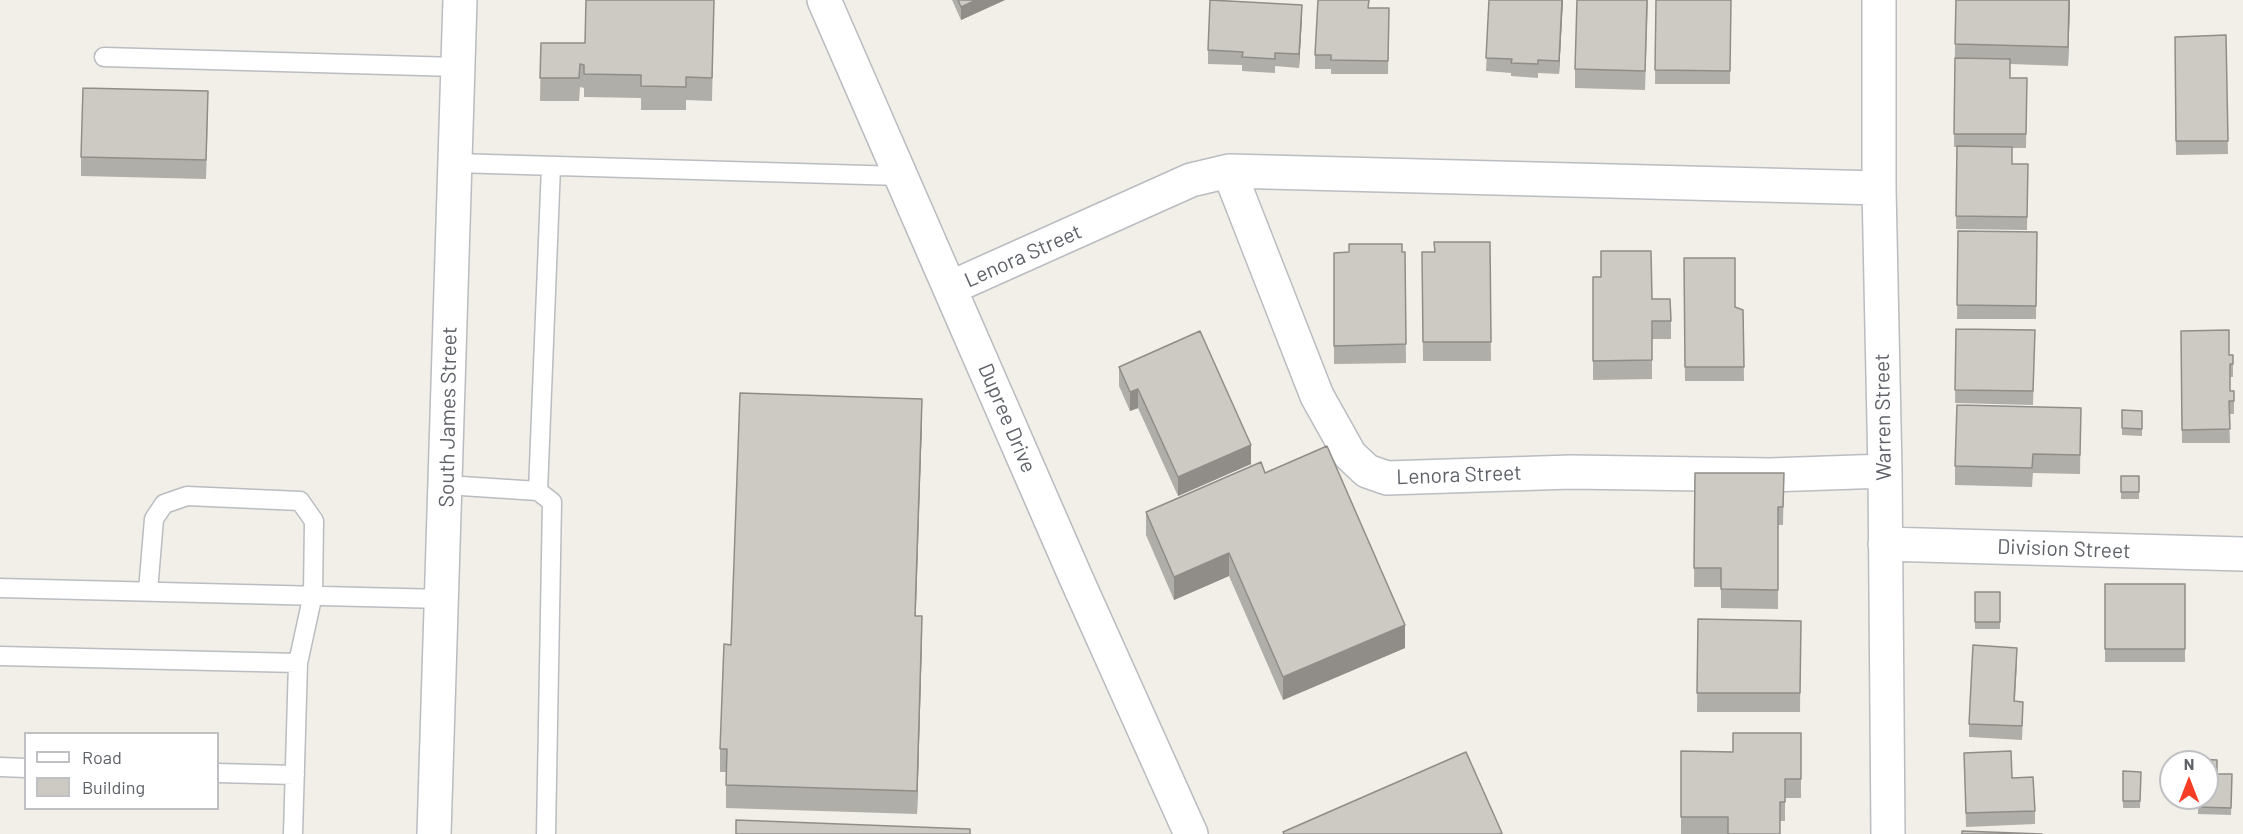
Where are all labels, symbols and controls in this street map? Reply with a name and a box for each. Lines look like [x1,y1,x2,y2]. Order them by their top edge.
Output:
street label: Lenora Street [961,219,1085,293]
street label: South James Street [434,326,462,508]
street label: Warren Street [1869,353,1897,481]
street label: Dupree Drive [973,359,1041,477]
street label: Lenora Street [1396,460,1522,490]
street label: Division Street [1997,534,2131,564]
legend [24,732,219,810]
text: Road [82,746,122,768]
north arrow [2159,750,2219,810]
text: N [2184,754,2194,773]
text: Building [82,776,145,798]

